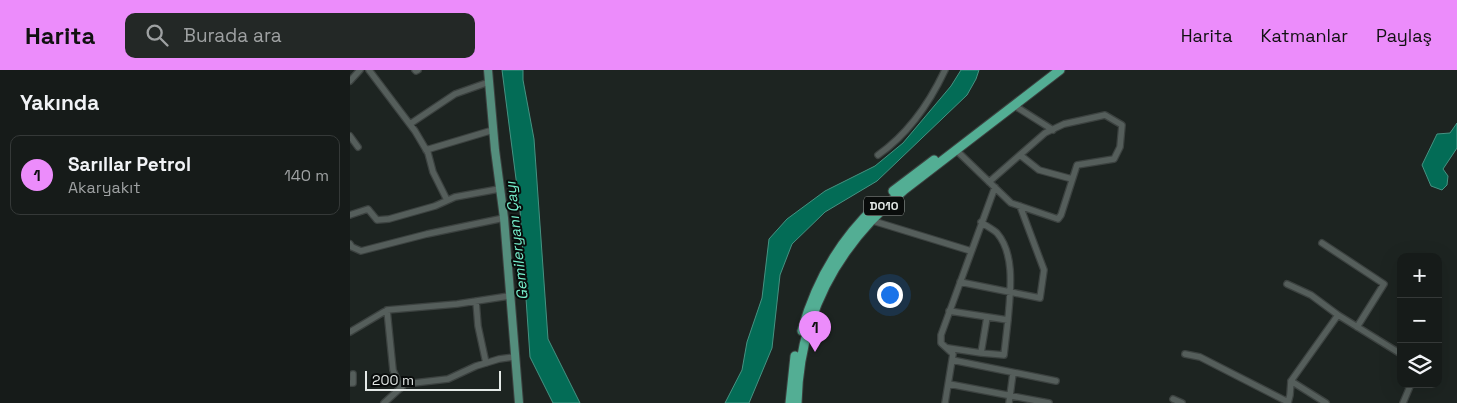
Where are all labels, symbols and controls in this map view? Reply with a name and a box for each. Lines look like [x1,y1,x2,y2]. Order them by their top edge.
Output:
search box [125,13,475,58]
text: Harita [25,20,95,51]
icon: search [143,21,171,49]
text: Burada ara [183,23,282,48]
text: Harita [1181,24,1233,47]
text: Katmanlar [1261,24,1348,47]
text: Paylaş [1376,24,1432,47]
text: Yakında [20,89,99,116]
text: Sarıllar Petrol [68,152,191,177]
text: 1 [33,165,41,186]
text: 140 m [284,165,329,186]
text: Akaryakıt [68,177,141,198]
water label: Gemileryanı Çayı [500,180,532,301]
road number: D010 [864,196,904,216]
map controls [1397,253,1442,388]
button: + [1397,253,1442,298]
your location [877,282,903,308]
button: − [1397,298,1442,343]
pin: 1 [799,311,831,352]
button: layers [1397,343,1442,388]
scale bar [365,368,501,391]
text: 200 m [372,371,414,389]

